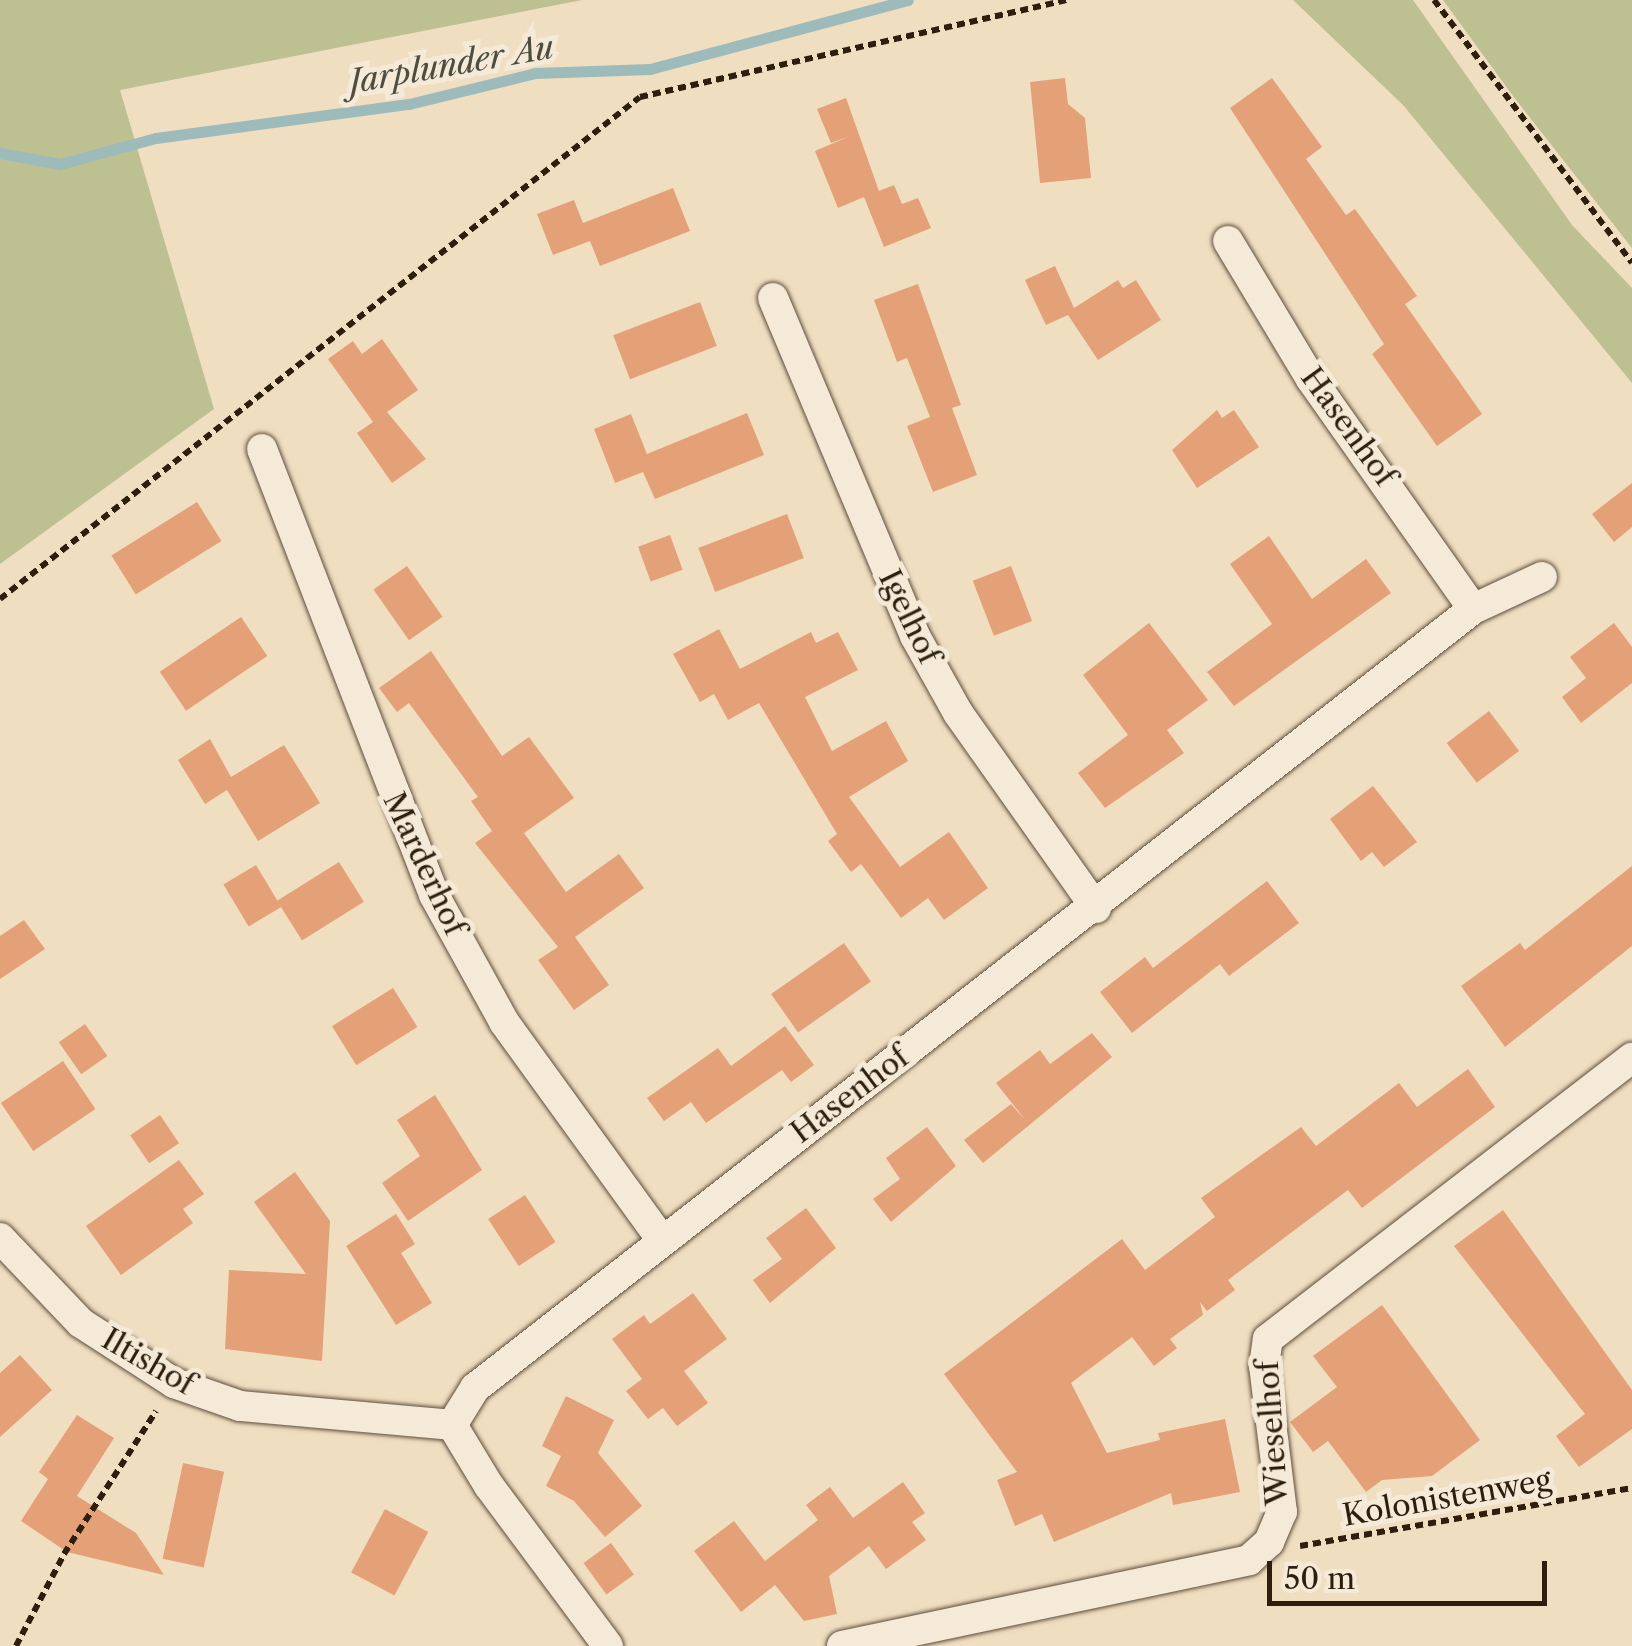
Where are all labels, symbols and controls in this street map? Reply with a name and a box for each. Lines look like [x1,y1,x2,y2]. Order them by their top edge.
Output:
water label: Jarplunder Au [346,28,556,102]
street label: Hasenhof [1293,361,1403,493]
street label: Igelhof [871,564,947,670]
street label: Marderhof [375,787,473,941]
street label: Hasenhof [784,1039,916,1151]
street label: Iltishof [95,1321,201,1403]
street label: Wieselhof [1250,1359,1296,1507]
street label: Kolonistenweg [1340,1462,1554,1534]
scale bar [1272,1541,1552,1603]
text: 50 m [1284,1560,1355,1597]

